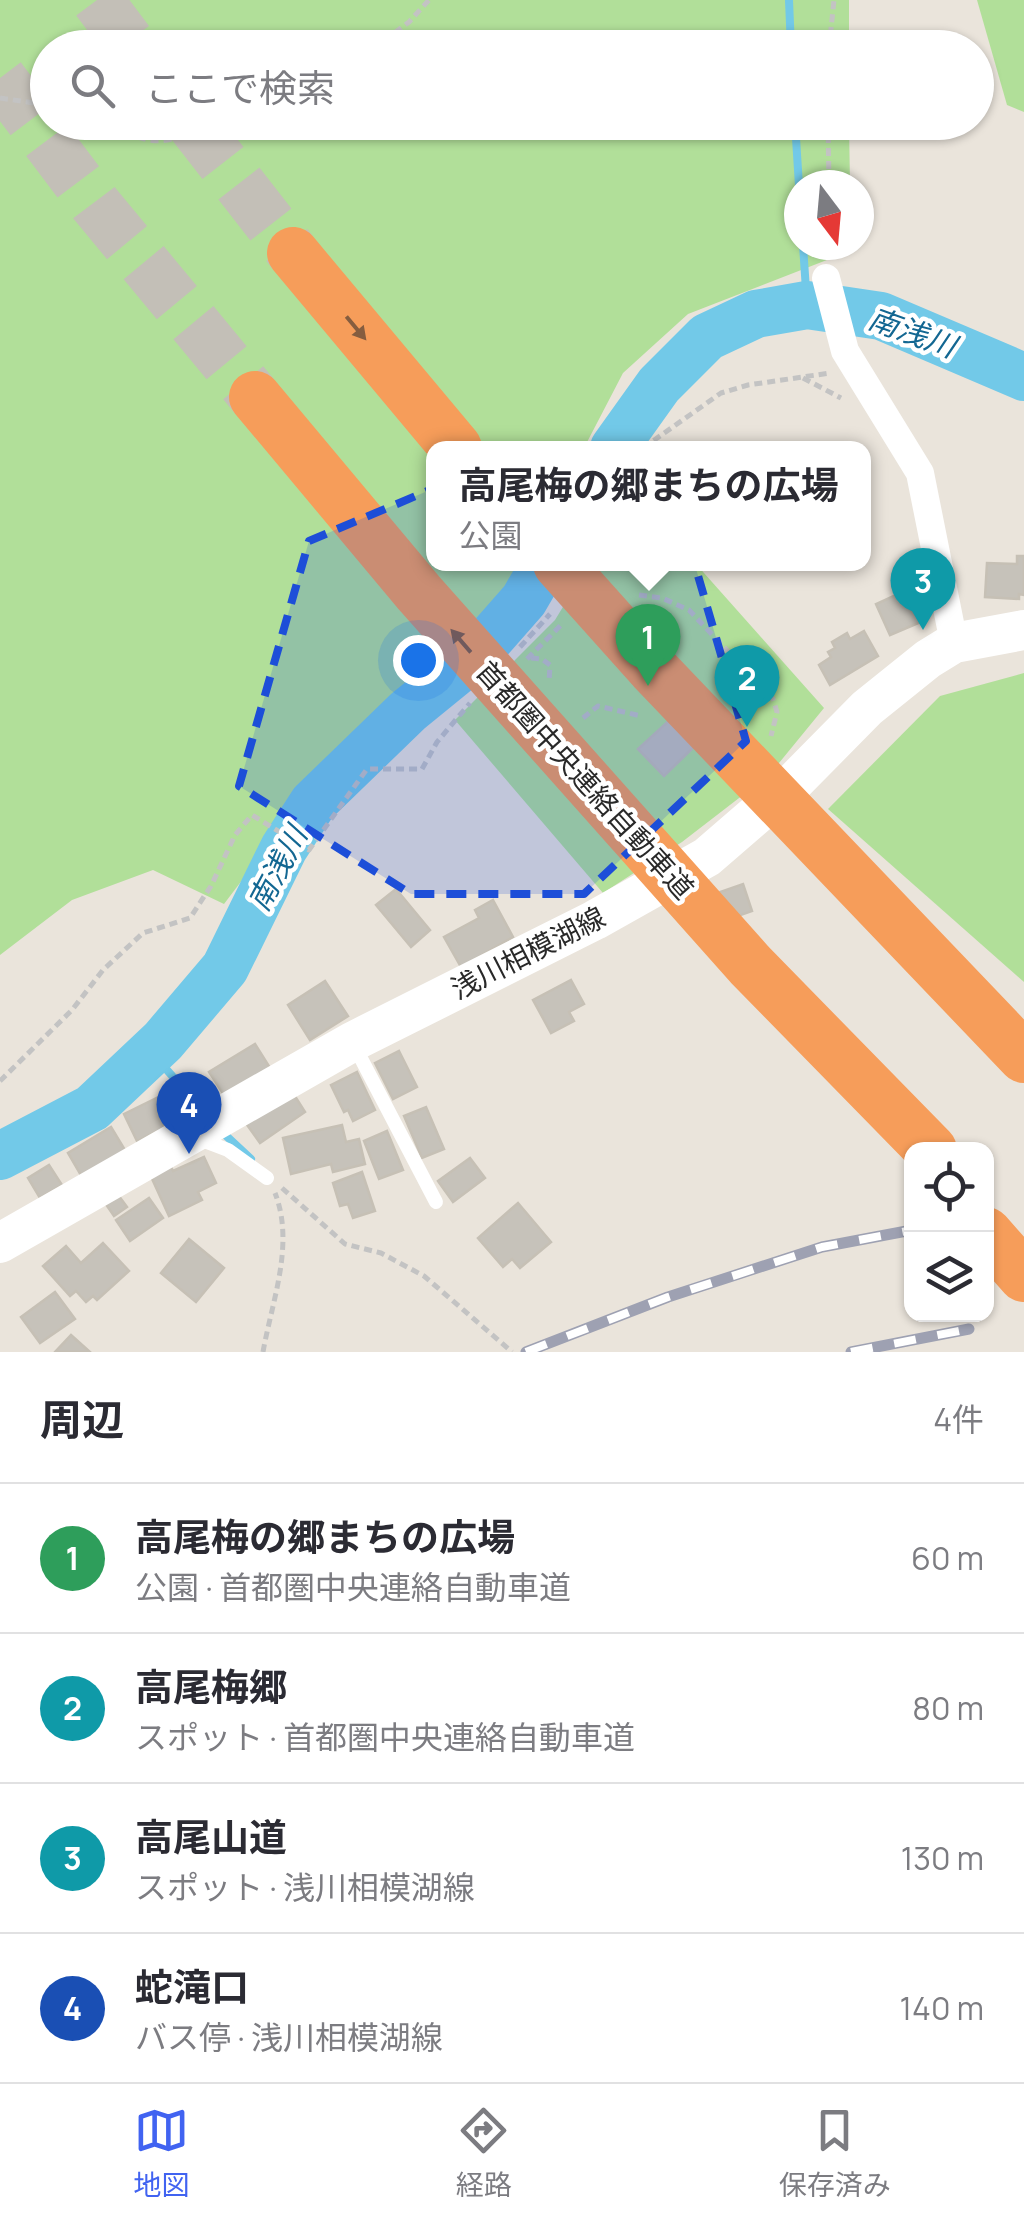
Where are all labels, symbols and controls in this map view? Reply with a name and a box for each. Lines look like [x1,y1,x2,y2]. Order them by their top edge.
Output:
search box [30,30,994,140]
icon: search [65,58,120,113]
text: ここで検索 [145,61,335,113]
north arrow [784,170,874,260]
water label: 南浅川 [863,297,965,367]
one-way arrow [345,316,366,341]
popup [426,441,871,571]
text: 高尾梅の郷まちの広場 [458,458,839,510]
text: 公園 [458,513,523,557]
pin: 3 [890,548,956,630]
pin: 1 [616,604,680,686]
one-way arrow [451,629,473,654]
your location [393,635,444,686]
pin: 2 [714,644,780,727]
street label: 首都圏中央連絡自動車道 [469,652,703,906]
water label: 南浅川 [237,816,317,918]
street label: 浅川相模湖線 [444,897,611,1007]
pin: 4 [156,1072,222,1154]
map controls [904,1142,994,1322]
button: locate [904,1142,994,1232]
button: layers [904,1232,994,1322]
text: 周辺 [40,1390,124,1448]
text: 4件 [933,1397,984,1441]
text: 高尾梅の郷まちの広場 [135,1510,515,1562]
text: 1 [65,1536,80,1580]
text: 60 m [911,1536,984,1580]
text: 公園 · 首都圏中央連絡自動車道 [135,1565,571,1609]
text: 高尾梅郷 [135,1660,287,1712]
text: 2 [63,1686,82,1730]
text: 80 m [912,1686,984,1730]
text: スポット · 首都圏中央連絡自動車道 [135,1715,635,1759]
text: 高尾山道 [135,1810,287,1862]
text: 3 [63,1836,82,1880]
text: 130 m [901,1836,984,1880]
text: スポット · 浅川相模湖線 [135,1865,475,1909]
text: 蛇滝口 [135,1960,249,2012]
text: 4 [63,1986,82,2030]
text: 140 m [900,1986,984,2030]
text: バス停 · 浅川相模湖線 [135,2015,443,2059]
tab: 地図 [133,2103,189,2203]
tab: 経路 [456,2103,512,2203]
tab: 保存済み [779,2103,891,2203]

